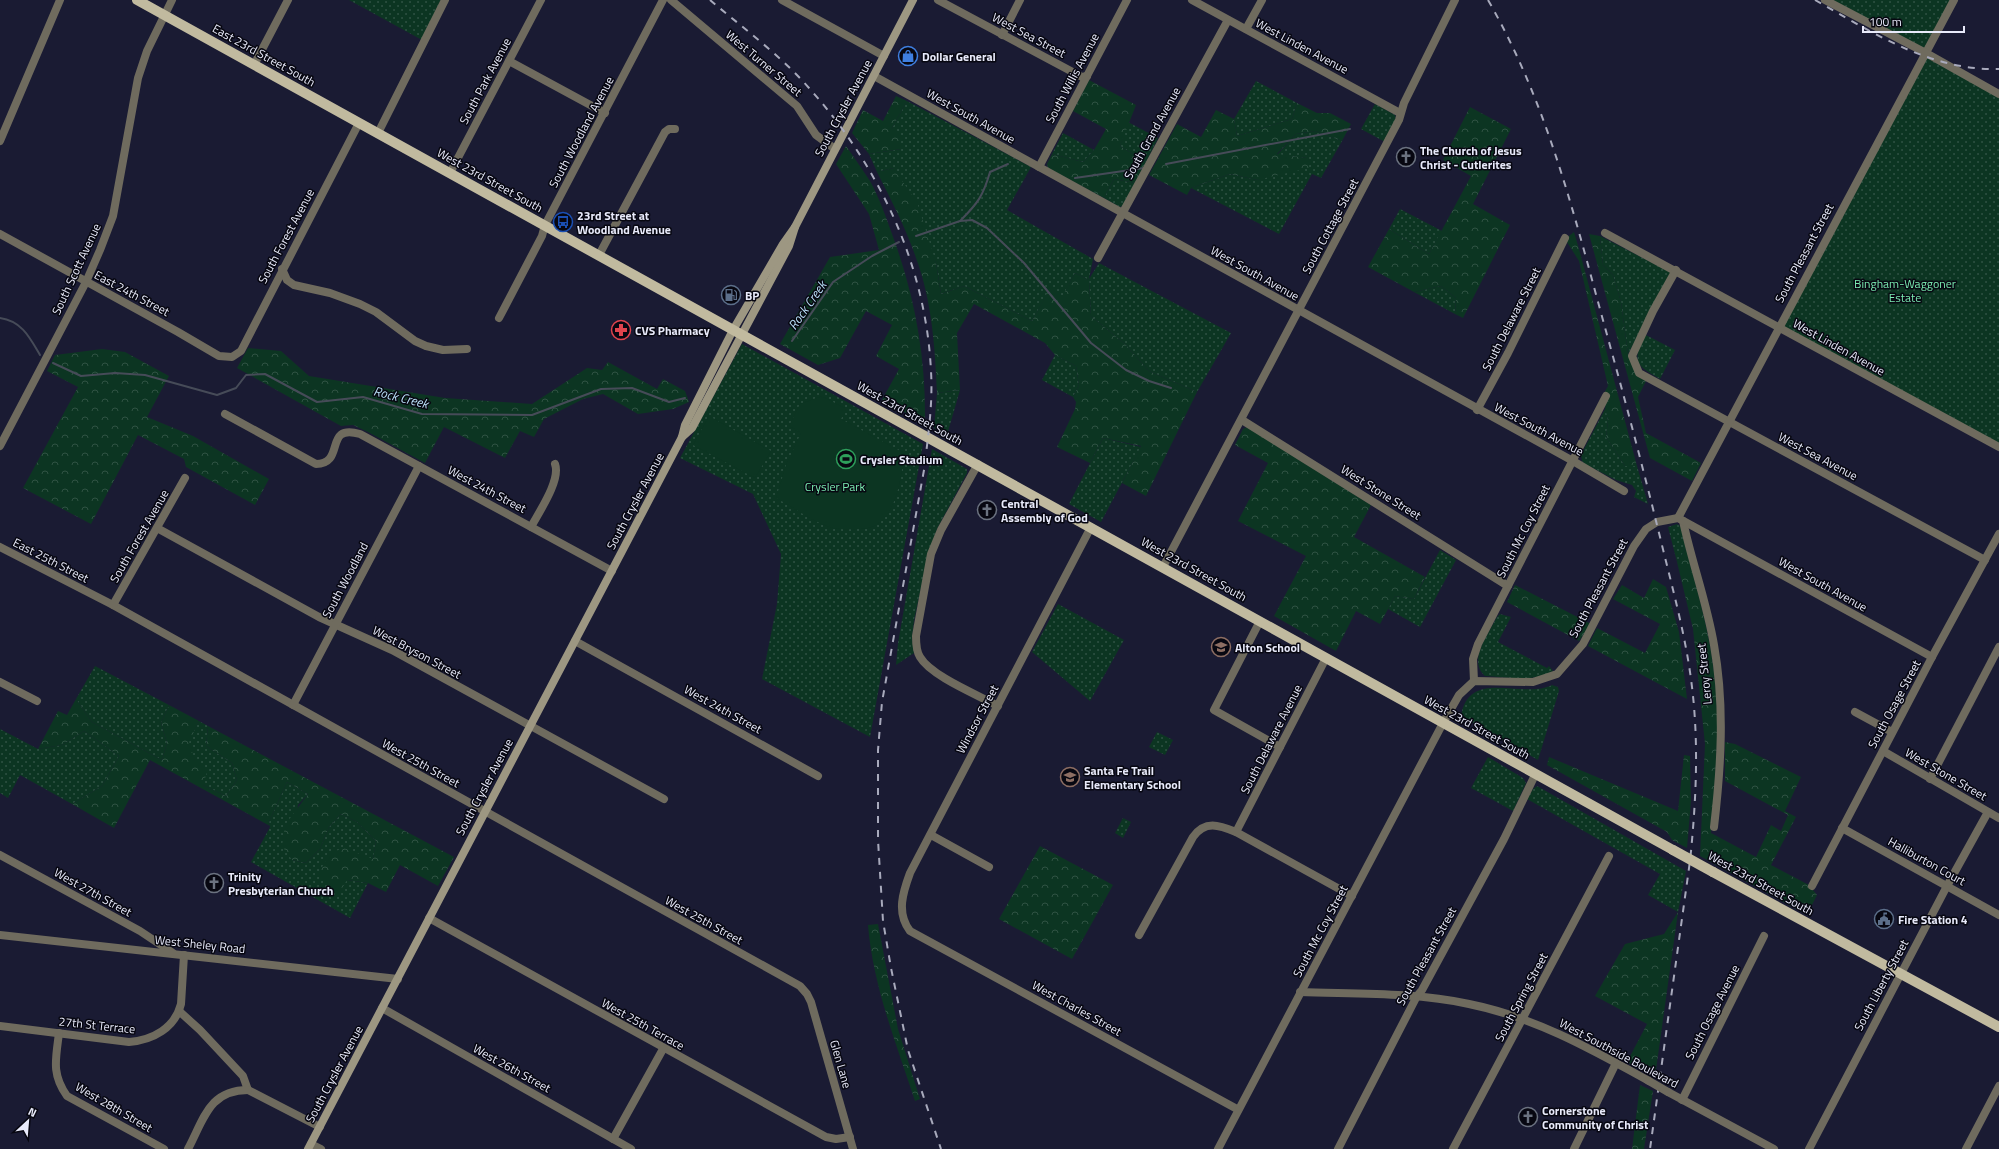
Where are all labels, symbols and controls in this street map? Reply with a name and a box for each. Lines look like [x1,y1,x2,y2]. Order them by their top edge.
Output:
street label: West Sea Street [989,8,1070,63]
scale bar [1863,8,1964,34]
text: 100 m [1869,12,1902,31]
street label: West Linden Avenue [1252,13,1352,79]
street label: East 23rd Street South [209,19,319,91]
street label: West Turner Street [722,25,807,101]
street label: South Willis Avenue [1040,30,1104,126]
street label: South Park Avenue [454,34,516,128]
shop icon: Dollar General [897,45,919,67]
place label: Dollar General [922,47,996,66]
street label: South Crysler Avenue [809,56,877,160]
street label: South Woodland Avenue [544,73,618,191]
street label: South Grand Avenue [1119,83,1185,183]
street label: West South Avenue [923,84,1019,148]
place label: The Church of Jesus Christ - Cutlerites [1420,141,1522,174]
street label: West 23rd Street South [433,143,547,217]
church icon: The Church of Jesus Christ - Cutlerites [1395,146,1417,168]
street label: South Cottage Street [1297,174,1364,277]
street label: South Forest Avenue [253,185,319,287]
street label: South Pleasant Street [1770,199,1839,306]
place label: 23rd Street at Woodland Avenue [577,206,671,239]
bus stop icon: 23rd Street at Woodland Avenue [552,211,574,233]
street label: South Scott Avenue [46,220,106,318]
street label: West South Avenue [1207,241,1303,305]
street label: South Delaware Street [1477,263,1546,374]
street label: East 24th Street [91,265,174,321]
park label: Bingham-Waggoner Estate [1854,274,1956,307]
water label: Rock Creek [783,275,832,334]
fuel station icon: BP [720,284,742,306]
place label: BP [745,286,759,305]
street label: West Linden Avenue [1789,314,1889,380]
pharmacy icon: CVS Pharmacy [610,319,632,341]
place label: CVS Pharmacy [635,321,710,340]
street label: West 23rd Street South [853,376,967,450]
water label: Rock Creek [371,381,433,414]
street label: West South Avenue [1491,397,1587,461]
street label: West Sea Avenue [1775,427,1861,485]
sports icon: Crysler Stadium [835,448,857,470]
street label: South Crysler Avenue [601,449,669,553]
place label: Crysler Stadium [860,450,942,469]
street label: West 24th Street [444,460,530,518]
street label: West Stone Street [1337,460,1426,525]
park label: Crysler Park [805,477,866,496]
street label: South Mc Coy Street [1491,480,1555,581]
street label: South Forest Avenue [105,486,173,586]
place label: Central Assembly of God [1001,494,1088,527]
church icon: Central Assembly of God [976,499,998,521]
street label: West 23rd Street South [1137,532,1251,606]
street label: East 25th Street [10,533,93,588]
street label: South Pleasant Street [1564,534,1633,641]
street label: South Woodland [317,539,373,621]
street label: West South Avenue [1775,552,1871,616]
street label: West Bryson Street [369,621,465,684]
school or university icon: Alton School [1210,636,1232,658]
place label: Alton School [1235,638,1300,657]
street label: Leroy Street [1691,642,1717,706]
street label: South Osage Street [1863,656,1926,752]
street label: West 24th Street [681,680,766,739]
street label: Windsor Street [951,680,1004,757]
street label: South Delaware Avenue [1235,681,1307,797]
street label: West 23rd Street South [1420,690,1534,764]
street label: West 25th Street [379,734,464,793]
street label: South Crysler Avenue [450,735,518,839]
street label: West Stone Street [1901,743,1991,806]
place label: Santa Fe Trail Elementary School [1084,761,1181,794]
school or university icon: Santa Fe Trail Elementary School [1059,766,1081,788]
street label: Halliburton Court [1885,832,1970,891]
street label: West 23rd Street South [1704,846,1818,920]
street label: West 27th Street [51,863,136,922]
place label: Trinity Presbyterian Church [228,867,333,900]
church icon: Trinity Presbyterian Church [203,872,225,894]
street label: South Mc Coy Street [1288,881,1353,981]
street label: West 25th Street [662,891,747,950]
street label: South Pleasant Street [1391,902,1461,1009]
public building icon: Fire Station 4 [1873,908,1895,930]
place label: Fire Station 4 [1898,910,1968,929]
street label: West Sheley Road [154,930,246,958]
street label: South Liberty Street [1849,935,1913,1034]
street label: South Spring Street [1490,948,1553,1045]
street label: South Osage Avenue [1680,961,1744,1063]
street label: West Charles Street [1029,975,1126,1041]
street label: West 25th Terrace [598,993,688,1055]
street label: 27th St Terrace [58,1012,136,1038]
street label: West Southside Boulevard [1556,1013,1682,1093]
street label: South Crysler Avenue [300,1022,368,1126]
street label: Glen Lane [825,1038,857,1090]
street label: West 26th Street [470,1039,555,1098]
street label: West 28th Street [72,1077,157,1137]
north arrow [8,1101,48,1141]
place label: Cornerstone Community of Christ [1542,1101,1649,1134]
text: N [25,1103,39,1121]
church icon: Cornerstone Community of Christ [1517,1106,1539,1128]

